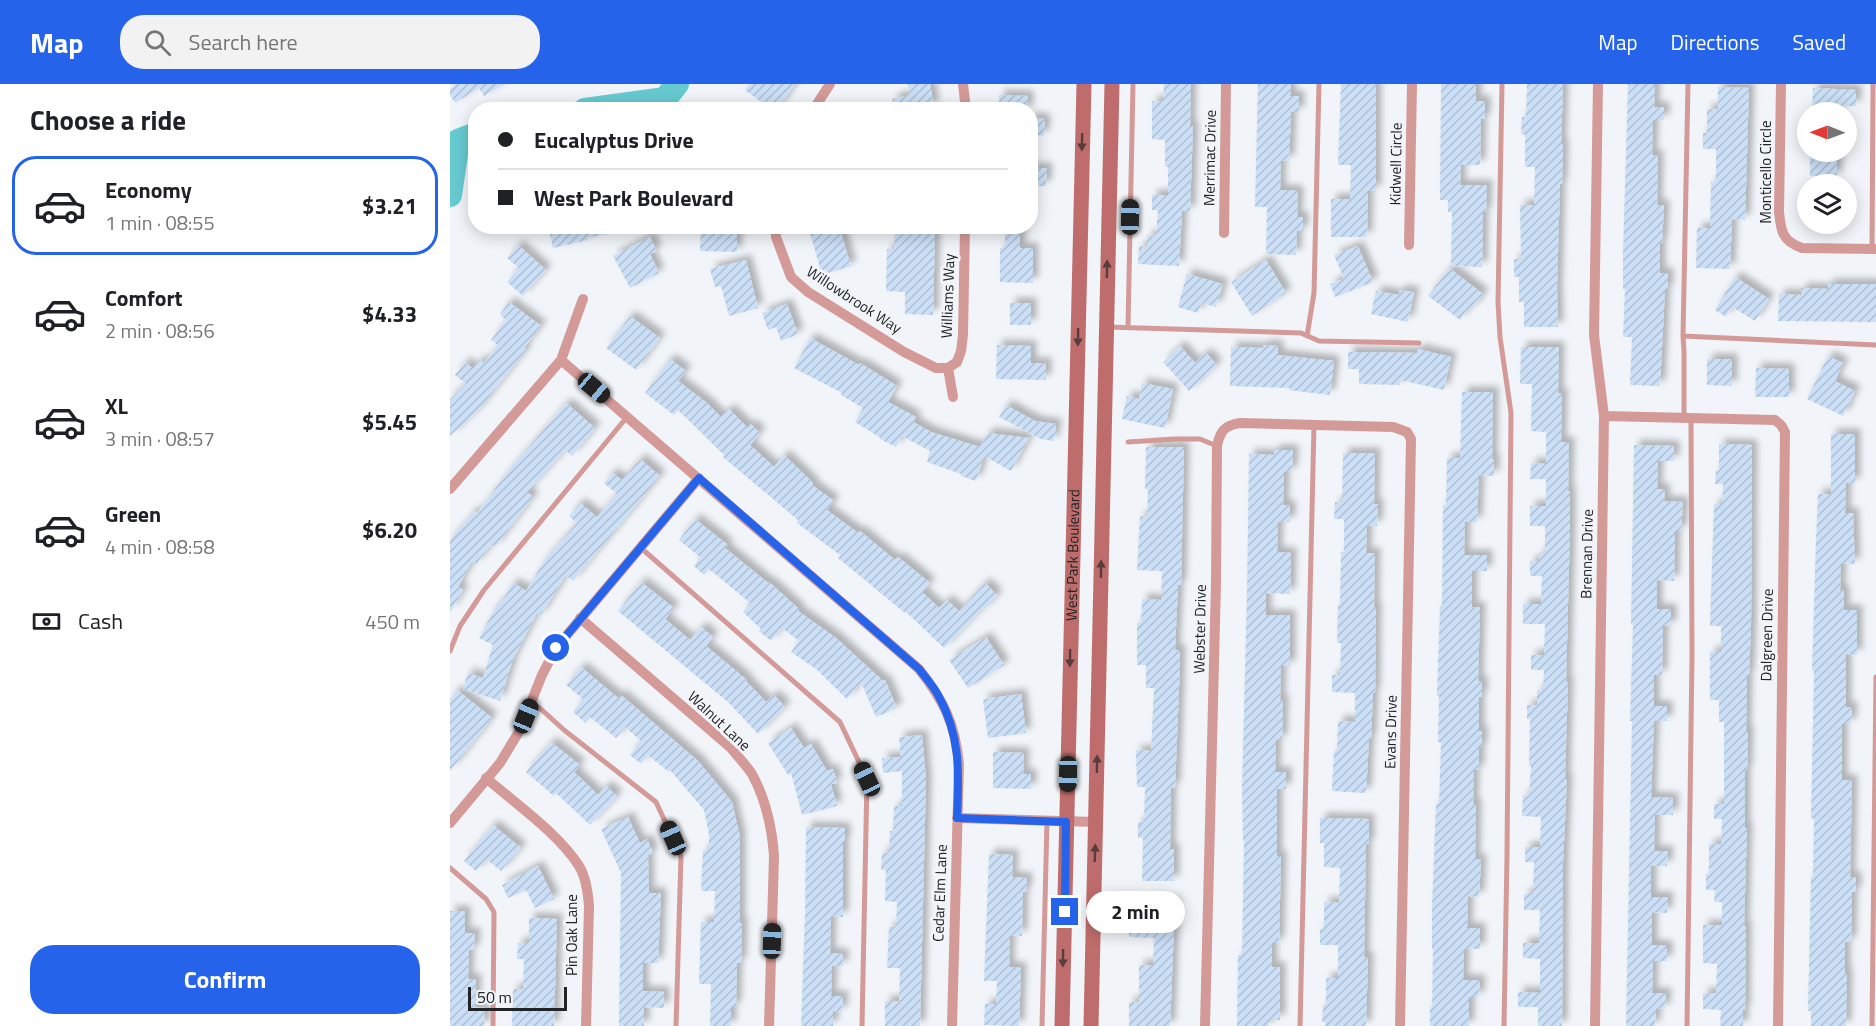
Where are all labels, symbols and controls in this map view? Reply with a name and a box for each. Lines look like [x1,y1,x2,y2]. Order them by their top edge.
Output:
search box [120,15,540,69]
text: Map [30,21,84,64]
text: Search here [189,25,298,59]
icon: search [141,26,174,59]
text: Map [1598,26,1638,58]
text: Directions [1671,26,1760,58]
text: Saved [1793,26,1846,58]
text: Choose a ride [30,99,186,140]
north arrow [1797,102,1857,162]
map controls [1797,102,1857,234]
street label: Merrimac Drive [1197,110,1222,206]
street label: Monticello Circle [1754,120,1777,224]
street label: Kidwell Circle [1383,122,1408,206]
text: Eucalyptus Drive [534,123,694,157]
one-way arrow [1077,133,1087,152]
text: Economy [105,173,192,207]
button: layers [1797,174,1857,234]
icon: car [33,179,87,233]
text: West Park Boulevard [534,181,734,215]
text: $3.21 [362,189,417,223]
car [1121,199,1139,235]
text: 1 min · 08:55 [105,207,215,238]
street label: Williams Way [935,253,960,339]
one-way arrow [1103,259,1112,278]
street label: Willowbrook Way [802,260,907,339]
text: Comfort [105,281,183,315]
icon: car [33,287,87,341]
text: $4.33 [362,297,417,331]
text: 2 min · 08:56 [105,315,215,346]
one-way arrow [1073,328,1082,347]
car [574,370,614,406]
text: XL [105,389,128,423]
icon: car [33,395,87,449]
text: $5.45 [362,405,417,439]
text: 3 min · 08:57 [105,423,215,454]
street label: West Park Boulevard [1059,489,1086,621]
text: Green [105,497,161,531]
icon: car [33,503,87,557]
street label: Brennan Drive [1574,509,1599,599]
text: $6.20 [362,513,417,547]
text: 4 min · 08:58 [105,531,215,562]
one-way arrow [1096,559,1106,578]
street label: Webster Drive [1187,584,1212,674]
street label: Dalgreen Drive [1754,588,1779,682]
text: Cash [78,604,123,638]
icon: cash [30,605,63,638]
text: 450 m [365,606,420,637]
route start [542,634,569,661]
one-way arrow [1066,649,1075,668]
street label: Walnut Lane [683,685,756,756]
street label: Evans Drive [1378,695,1403,769]
car [511,696,541,736]
one-way arrow [1092,754,1102,773]
car [1059,756,1077,792]
car [851,759,883,799]
car [657,818,689,858]
one-way arrow [1090,843,1099,862]
street label: Cedar Elm Lane [926,844,953,942]
callout: 2 min [1086,891,1185,933]
street label: Pin Oak Lane [560,894,583,976]
text: 2 min [1111,896,1160,927]
route end [1051,898,1078,925]
car [762,923,782,959]
button: Confirm [30,945,420,1014]
one-way arrow [1059,949,1068,968]
scale bar [468,984,567,1012]
text: 50 m [477,985,512,1009]

